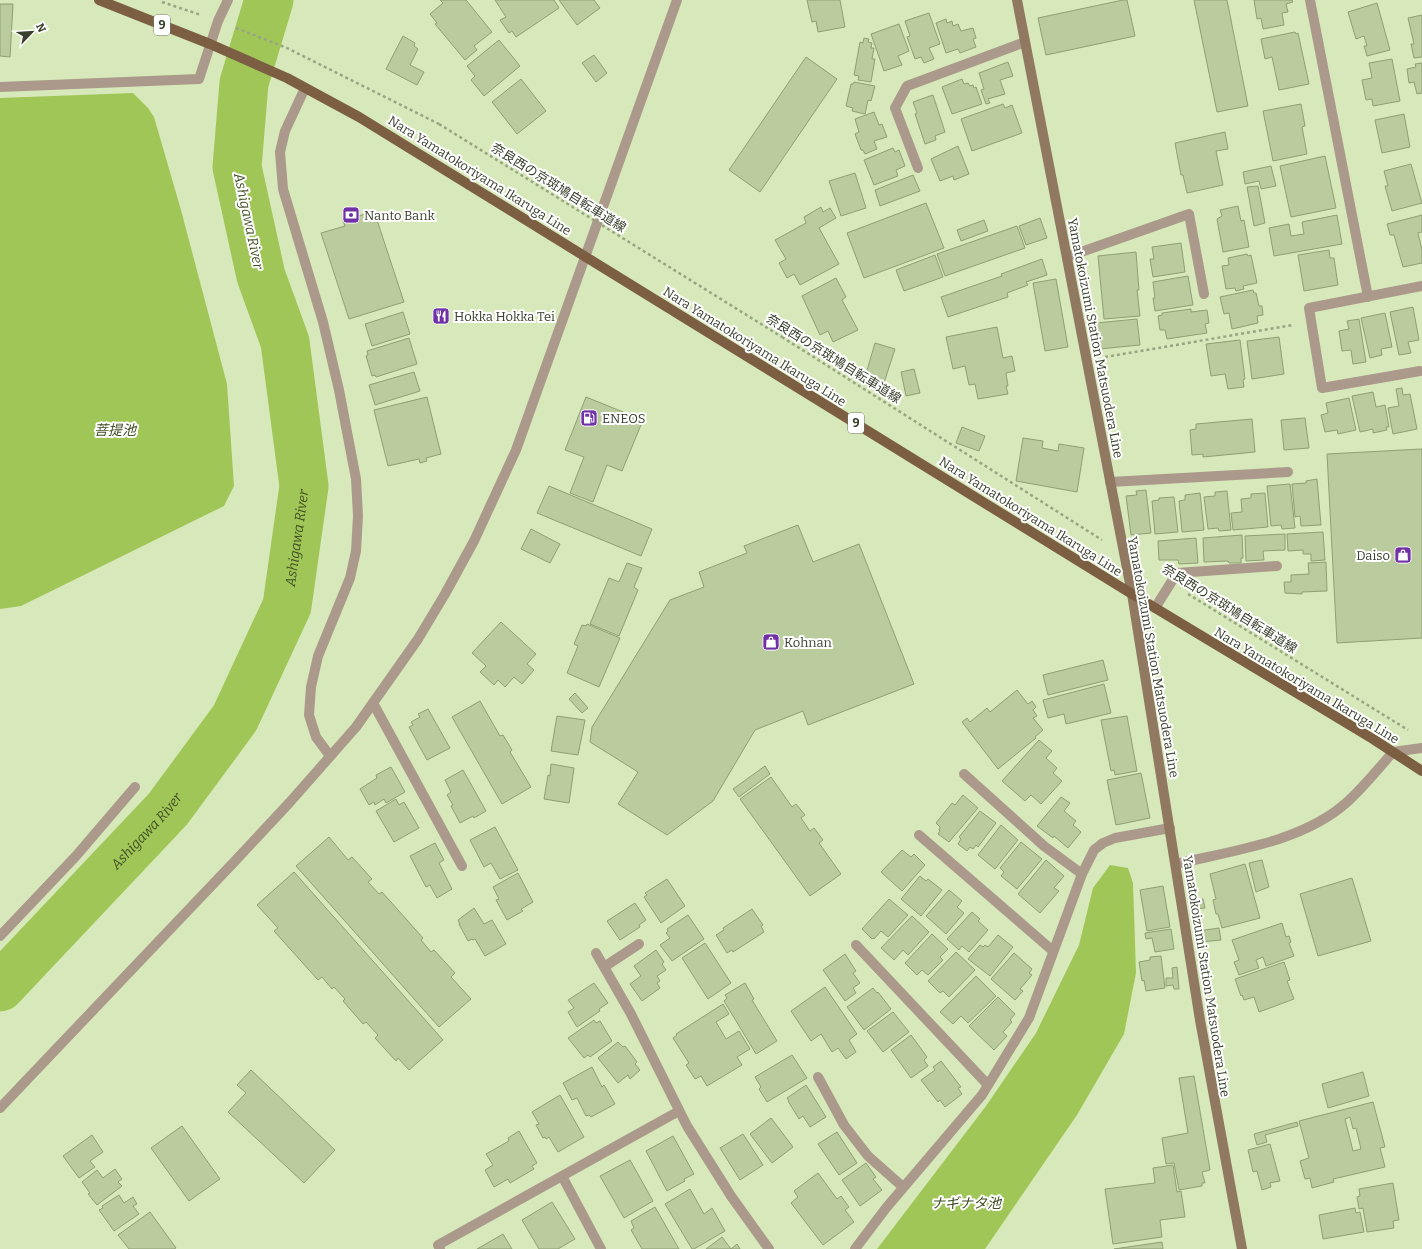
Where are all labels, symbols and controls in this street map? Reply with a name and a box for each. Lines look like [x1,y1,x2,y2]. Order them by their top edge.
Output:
north arrow [12,12,52,52]
road number: 9 [154,15,170,35]
text: N [33,21,49,35]
street label: Nara Yamatokoriyama Ikaruga Line [385,113,574,238]
street label: 奈良西の京斑鳩自転車道線 [489,140,629,235]
water label: Ashigawa River [230,171,267,272]
bank icon: Nanto Bank [341,205,361,225]
place label: Nanto Bank [364,208,435,223]
street label: Yamatokoizumi Station Matsuodera Line [1065,217,1126,459]
street label: Nara Yamatokoriyama Ikaruga Line [660,284,849,409]
restaurant icon: Hokka Hokka Tei [431,306,451,326]
place label: Hokka Hokka Tei [454,309,555,324]
street label: 奈良西の京斑鳩自転車道線 [764,311,904,406]
fuel station icon: ENEOS [579,408,599,428]
place label: ENEOS [602,411,646,426]
road number: 9 [848,413,864,433]
water label: 菩提池 [94,422,138,439]
street label: Nara Yamatokoriyama Ikaruga Line [936,454,1125,579]
water label: Ashigawa River [282,487,313,588]
street label: Yamatokoizumi Station Matsuodera Line [1125,535,1182,779]
shop icon: Daiso [1393,545,1413,565]
place label: Daiso [1356,548,1390,563]
street label: 奈良西の京斑鳩自転車道線 [1160,561,1300,656]
street label: Nara Yamatokoriyama Ikaruga Line [1212,624,1402,747]
shop icon: Kohnan [761,632,781,652]
place label: Kohnan [784,635,833,650]
water label: Ashigawa River [107,789,187,874]
street label: Yamatokoizumi Station Matsuodera Line [1180,854,1233,1098]
water label: ナギナタ池 [931,1195,1003,1212]

